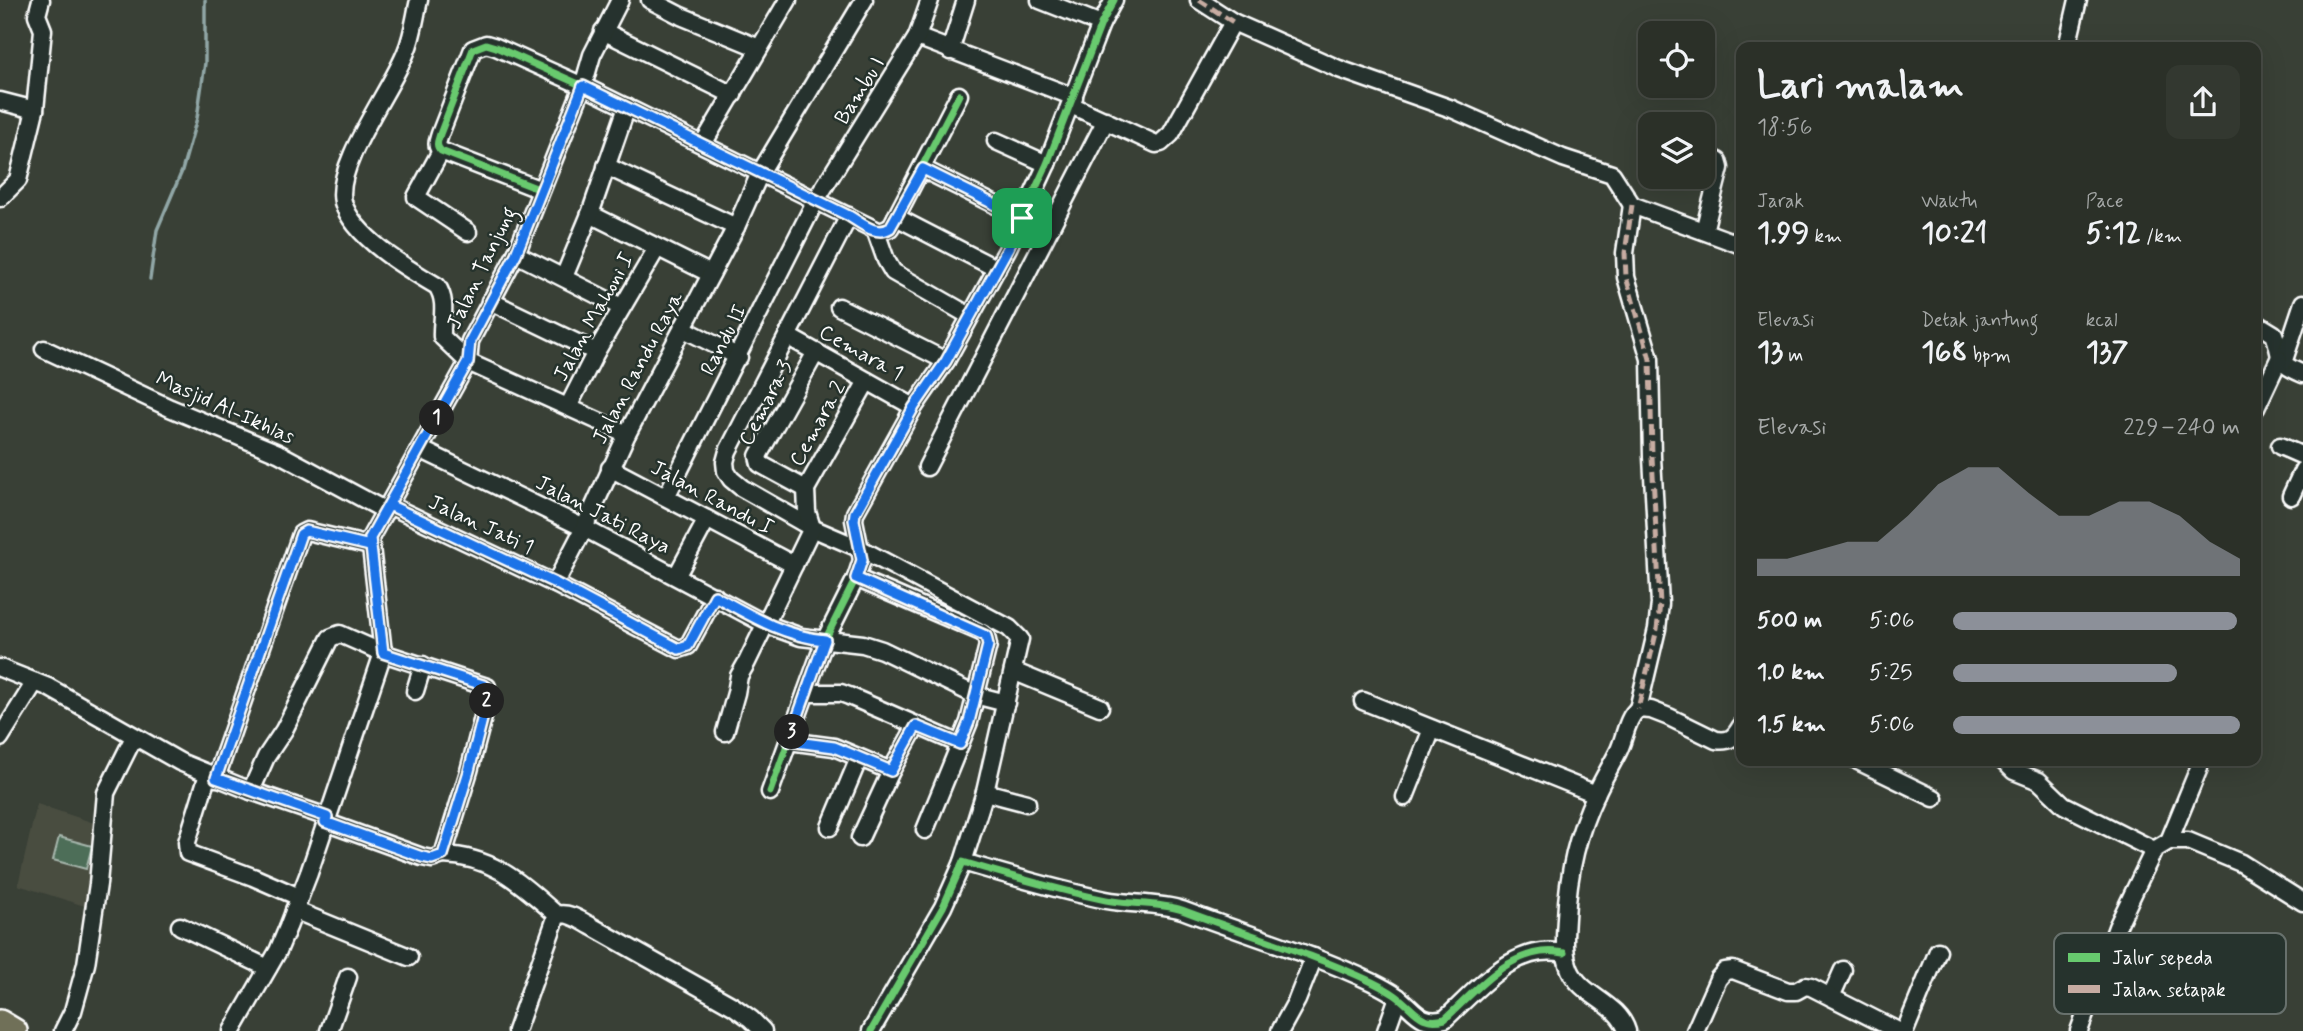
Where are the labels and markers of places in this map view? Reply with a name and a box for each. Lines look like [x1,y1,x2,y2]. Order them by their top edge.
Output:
pin [992,188,1052,248]
pin: 1 [420,400,454,436]
pin: 2 [470,684,504,718]
pin: 3 [774,714,810,750]

